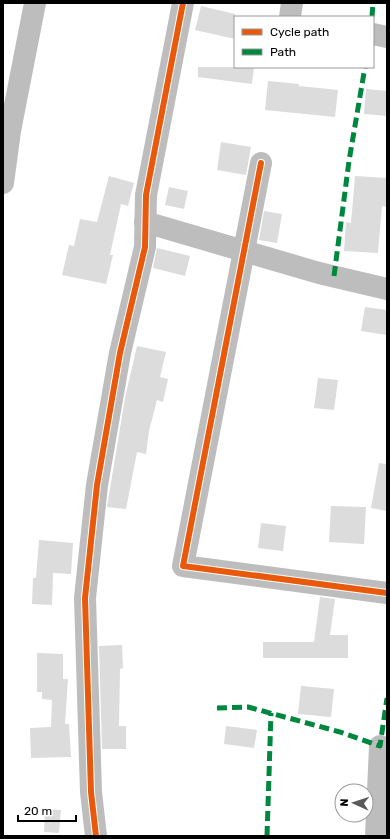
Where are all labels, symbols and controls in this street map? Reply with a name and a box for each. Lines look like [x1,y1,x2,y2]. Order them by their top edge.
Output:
legend [234,16,374,68]
text: Cycle path [270,25,329,39]
text: Path [270,45,296,59]
north arrow [334,783,374,823]
scale bar [18,797,76,823]
text: N [338,798,351,807]
text: 20 m [24,804,52,818]

